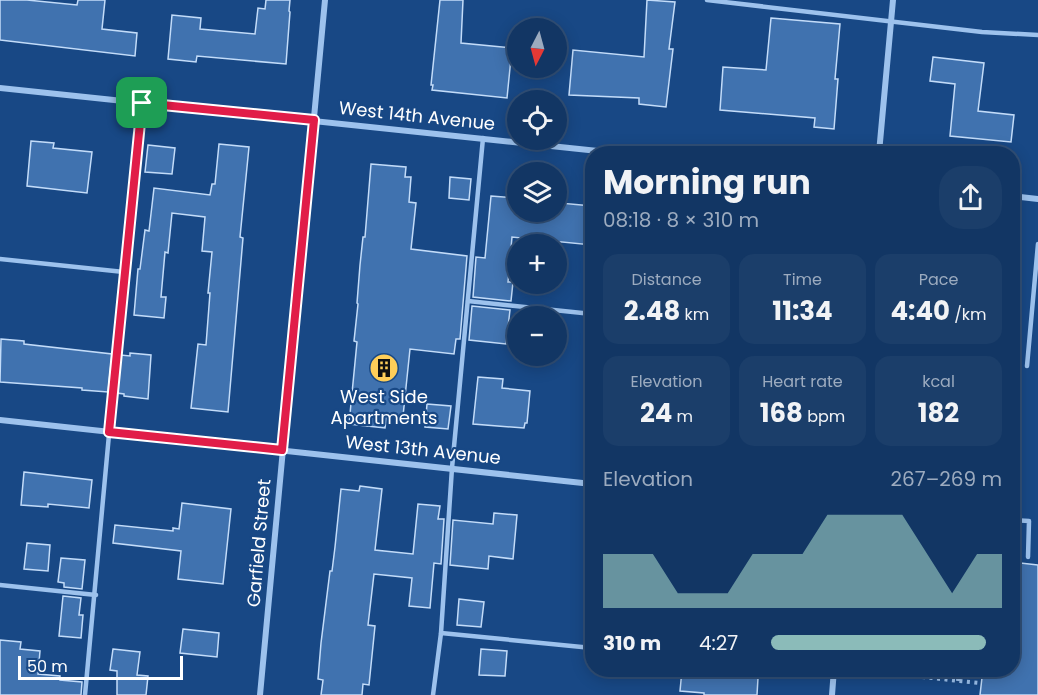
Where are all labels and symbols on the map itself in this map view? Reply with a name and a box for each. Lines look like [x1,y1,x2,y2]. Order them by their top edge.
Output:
north arrow [507,18,567,78]
pin [116,77,167,128]
street label: West 14th Avenue [338,95,496,136]
building icon: West Side Apartments [368,352,400,384]
place label: West Side Apartments [331,384,437,430]
street label: West 13th Avenue [344,429,502,470]
street label: Garfield Street [240,478,277,608]
scale bar [18,653,183,680]

